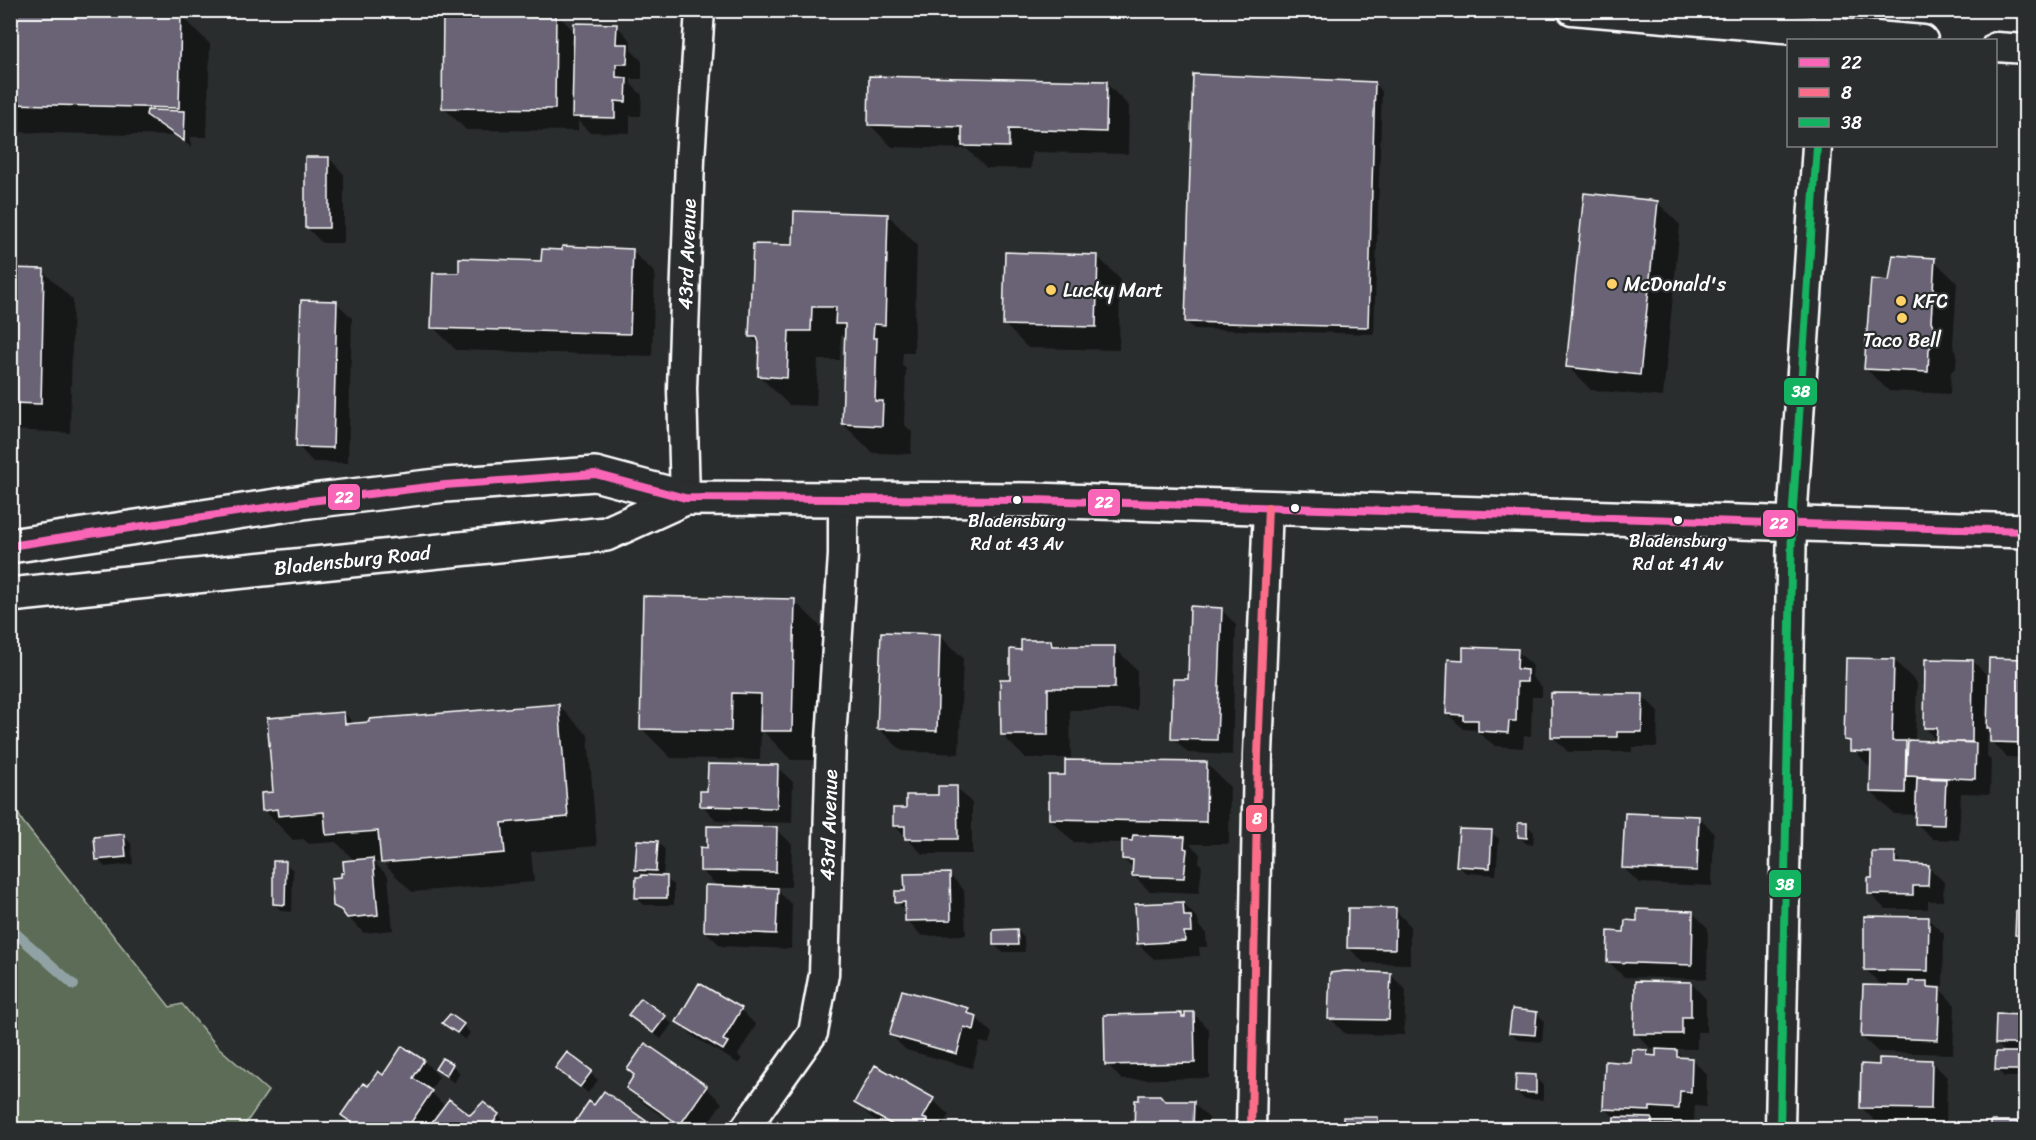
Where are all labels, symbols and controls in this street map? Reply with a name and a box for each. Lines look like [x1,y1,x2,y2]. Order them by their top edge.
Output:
legend [1787,39,1997,147]
text: 22 [1841,47,1862,79]
text: 8 [1841,77,1852,109]
text: 38 [1841,107,1862,139]
street label: 43rd Avenue [668,198,707,310]
place label: McDonald's [1624,267,1727,302]
place label: Lucky Mart [1063,273,1163,308]
marker: McDonald's [1605,277,1619,291]
marker: Lucky Mart [1044,283,1058,297]
place label: KFC [1913,284,1948,319]
marker: KFC [1894,294,1908,308]
marker: Taco Bell [1895,311,1909,325]
place label: Taco Bell [1863,323,1942,358]
line badge: 38 [1783,377,1818,406]
text: 38 [1791,377,1811,406]
line badge: 22 [327,483,361,511]
text: 22 [334,483,354,512]
line badge: 22 [1087,488,1121,517]
text: 22 [1094,488,1114,517]
marker: Bladensburg Rd at 43 Av [1011,494,1023,506]
unlabelled marker [1289,502,1301,514]
place label: Bladensburg Rd at 43 Av [968,505,1066,560]
line badge: 22 [1762,509,1796,538]
text: 22 [1769,509,1789,538]
marker: Bladensburg Rd at 41 Av [1672,514,1684,526]
place label: Bladensburg Rd at 41 Av [1629,525,1727,580]
street label: Bladensburg Road [272,535,434,586]
street label: 43rd Avenue [810,769,848,881]
line badge: 8 [1245,804,1268,833]
text: 8 [1251,804,1262,833]
line badge: 38 [1768,869,1802,898]
text: 38 [1775,870,1795,899]

